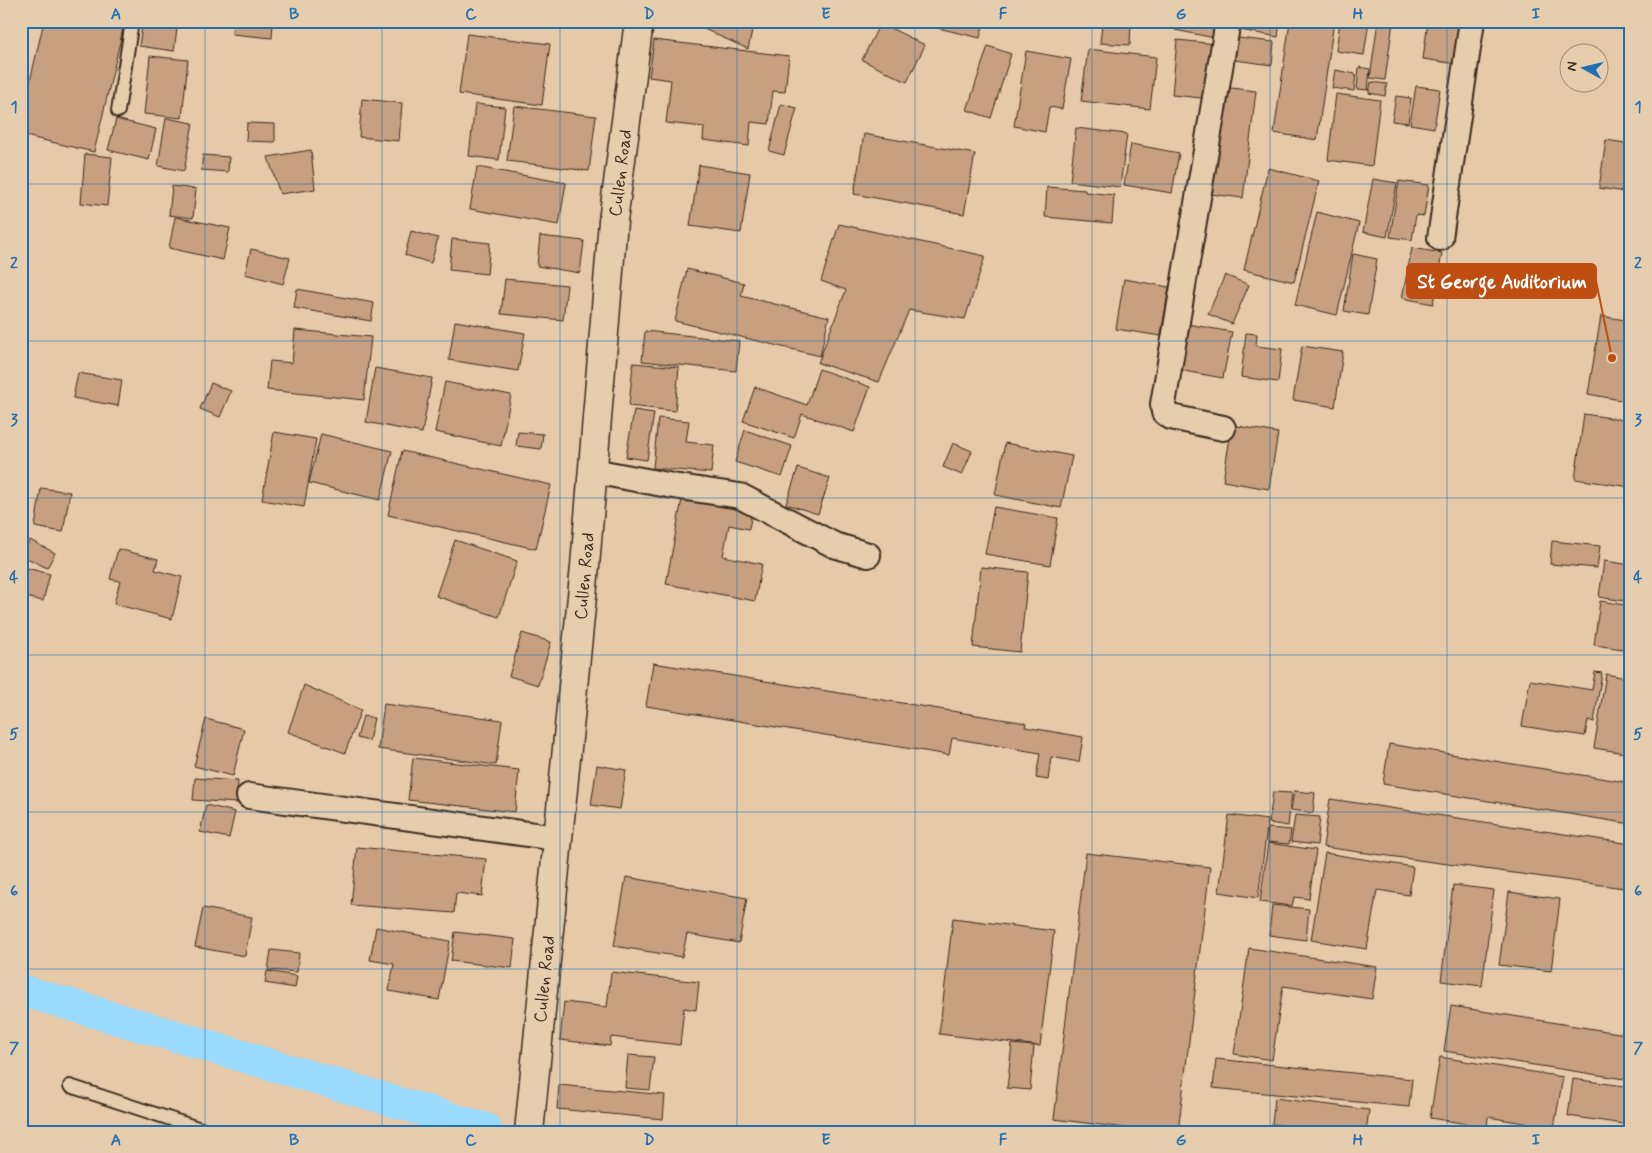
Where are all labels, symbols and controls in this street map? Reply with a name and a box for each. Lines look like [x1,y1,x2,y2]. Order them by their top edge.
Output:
text: A [111,4,121,25]
text: B [289,4,299,25]
text: C [465,4,477,25]
text: D [643,4,655,25]
text: E [821,4,831,25]
text: F [999,4,1008,25]
text: G [1176,4,1187,25]
text: H [1353,4,1364,25]
text: I [1532,4,1541,25]
north arrow [1560,42,1610,92]
text: N [1563,60,1582,72]
text: 1 [10,97,18,118]
text: 1 [1634,97,1642,118]
street label: Cullen Road [604,128,638,218]
text: 2 [10,253,18,274]
text: 2 [1634,253,1642,274]
callout: St George Auditorium [1407,264,1596,298]
text: St George Auditorium [1417,270,1587,298]
text: 3 [10,410,18,431]
text: 3 [1634,410,1642,431]
street label: Cullen Road [569,531,601,621]
text: 4 [9,567,19,588]
text: 4 [1633,567,1643,588]
text: 5 [9,724,19,745]
text: 5 [1633,724,1643,745]
text: 6 [10,881,18,902]
text: 6 [1634,881,1642,902]
street label: Cullen Road [528,934,562,1024]
text: 7 [9,1038,19,1059]
text: 7 [1633,1038,1643,1059]
text: A [111,1130,121,1151]
text: B [289,1130,299,1151]
text: C [465,1130,477,1151]
text: D [643,1130,655,1151]
text: E [821,1130,831,1151]
text: F [999,1130,1008,1151]
text: G [1176,1130,1187,1151]
text: H [1353,1130,1364,1151]
text: I [1532,1130,1541,1151]

